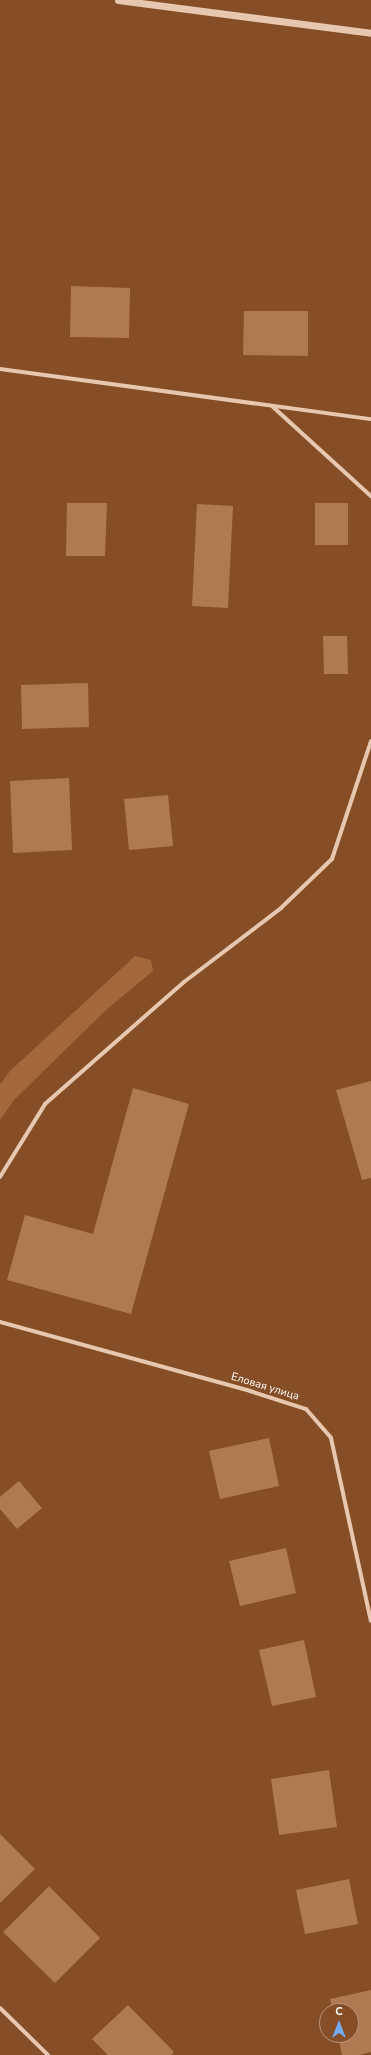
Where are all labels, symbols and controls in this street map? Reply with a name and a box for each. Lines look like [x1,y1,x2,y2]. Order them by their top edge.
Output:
street label: Еловая улица [229,1370,301,1404]
north arrow [319,2003,359,2043]
text: С [335,2004,343,2019]

